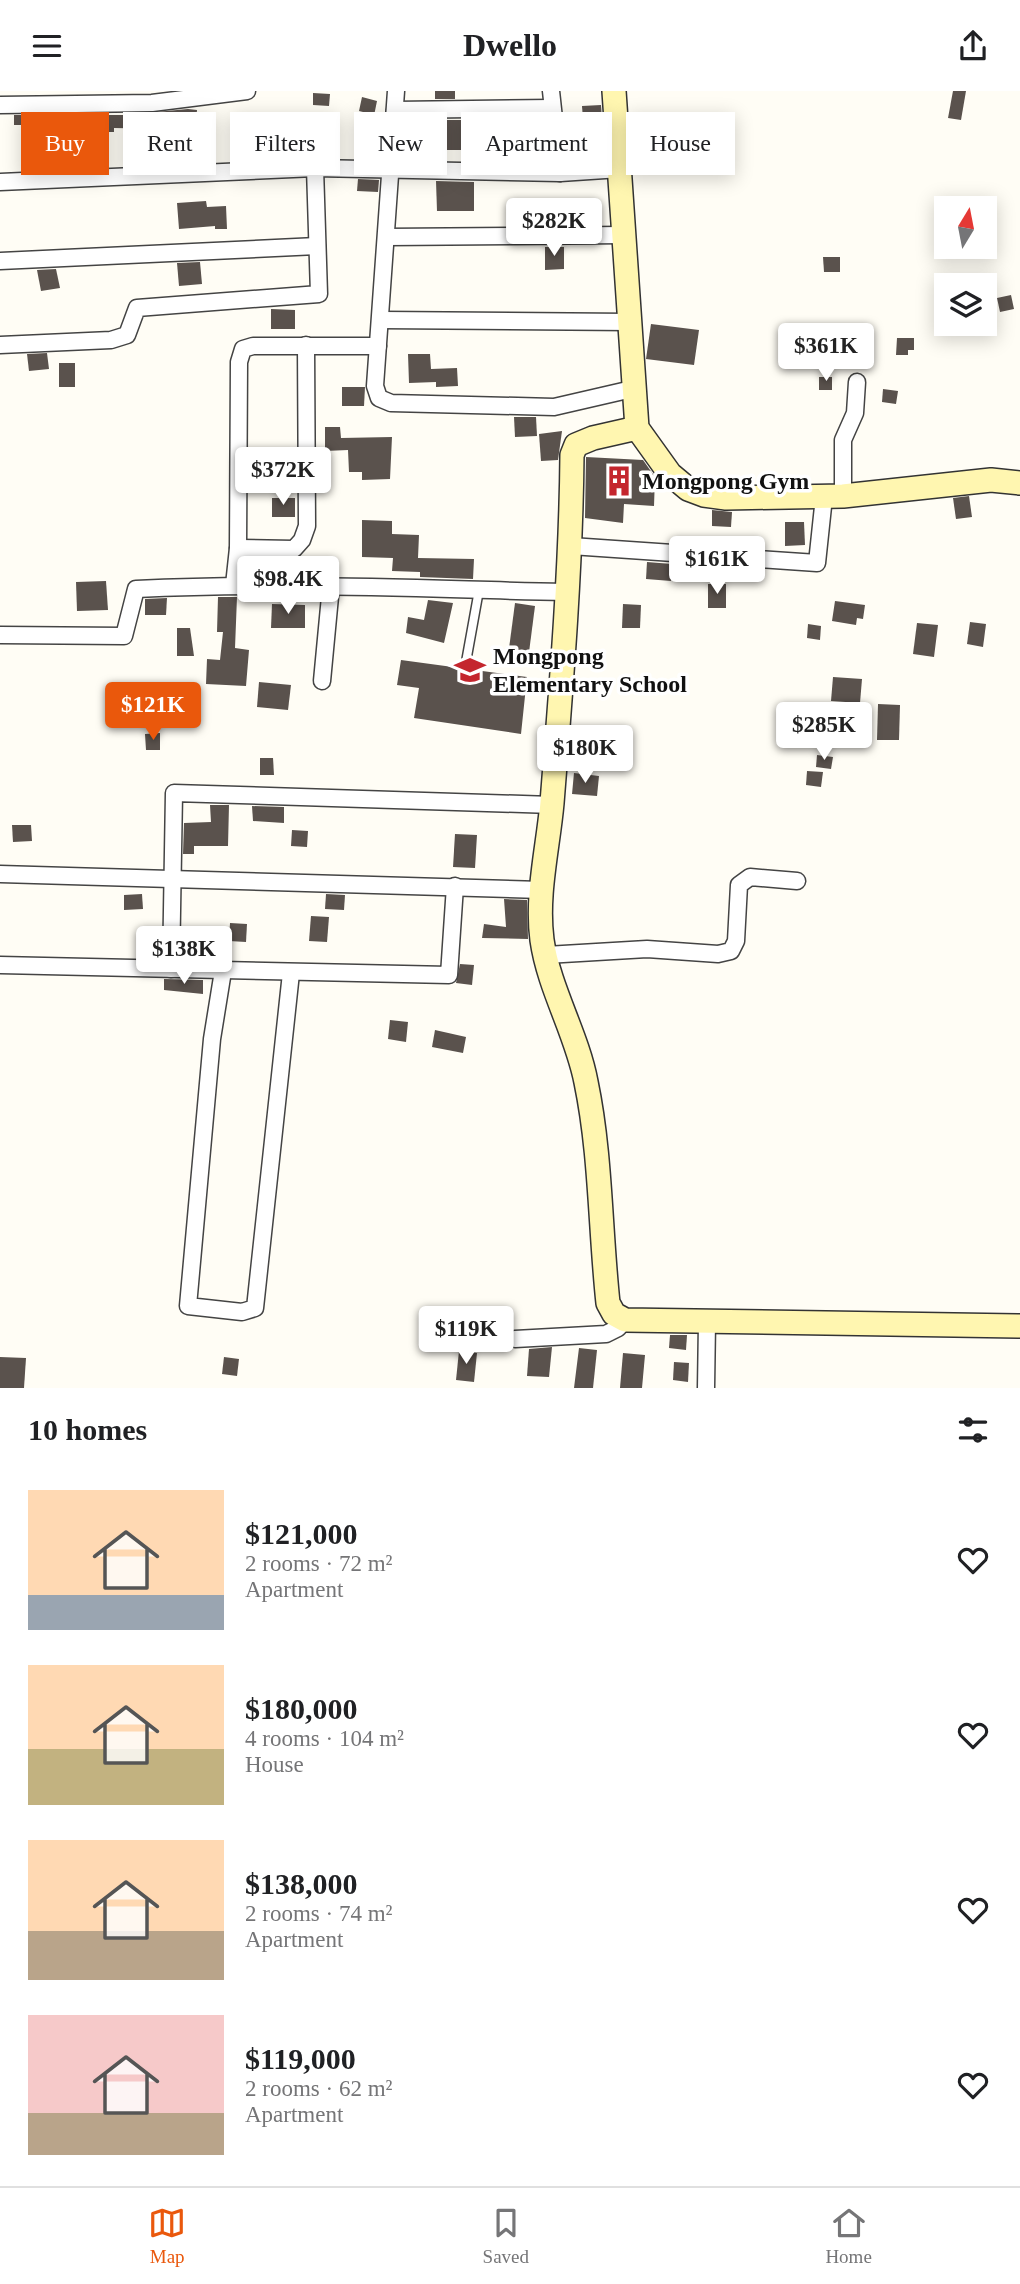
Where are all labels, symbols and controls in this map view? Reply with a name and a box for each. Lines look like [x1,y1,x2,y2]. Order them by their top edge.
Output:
icon: menu [28,27,66,65]
text: Dwello [463,27,557,63]
icon: share [954,27,992,65]
chip: Buy [21,112,109,175]
chip: Rent [123,112,216,175]
chip: Filters [230,112,340,175]
chip: New [354,112,447,175]
chip: Apartment [461,112,612,175]
chip: House [626,112,735,175]
north arrow [934,196,998,259]
map controls [934,196,997,336]
pin: $282K [505,199,603,258]
text: $282K [522,208,586,233]
button: layers [934,273,997,336]
pin: $361K [777,323,875,383]
text: $361K [794,333,858,358]
pin: $372K [234,447,332,507]
text: $372K [251,457,315,482]
building icon: Mongpong Gym [602,464,636,498]
place label: Mongpong Gym [642,468,809,494]
pin: $161K [668,537,766,596]
text: $161K [685,546,749,571]
pin: $98.4K [231,557,345,616]
text: $98.4K [253,566,323,591]
place label: Mongpong Elementary School [493,643,687,697]
school or university icon: Mongpong Elementary School [453,653,487,687]
pin: $121K [104,683,202,742]
text: $121K [121,692,185,717]
pin: $285K [775,703,873,762]
text: $285K [792,712,856,737]
pin: $180K [536,725,634,785]
text: $180K [553,735,617,760]
pin: $138K [135,927,233,986]
text: $138K [152,936,216,961]
pin: $119K [417,1307,515,1366]
text: $119K [435,1316,497,1341]
icon: filters [954,1411,992,1449]
text: 10 homes [28,1413,147,1446]
text: $121,000 [245,1517,358,1550]
icon: home [84,1518,168,1602]
icon: heart [954,1541,992,1579]
text: 2 rooms · 72 m² [245,1551,392,1576]
text: Apartment [245,1577,343,1602]
text: $180,000 [245,1692,358,1725]
icon: home [84,1693,168,1777]
icon: heart [954,1716,992,1754]
text: 4 rooms · 104 m² [245,1726,404,1751]
text: House [245,1752,304,1777]
text: $138,000 [245,1867,358,1900]
icon: home [84,1868,168,1952]
icon: heart [954,1891,992,1929]
text: 2 rooms · 74 m² [245,1901,392,1926]
text: Apartment [245,1927,343,1952]
text: $119,000 [245,2042,356,2075]
icon: home [84,2043,168,2127]
icon: heart [954,2066,992,2104]
text: 2 rooms · 62 m² [245,2076,392,2101]
text: Apartment [245,2102,343,2127]
tab: Map [148,2204,186,2268]
tab: Saved [483,2204,529,2268]
tab: Home [825,2204,872,2268]

